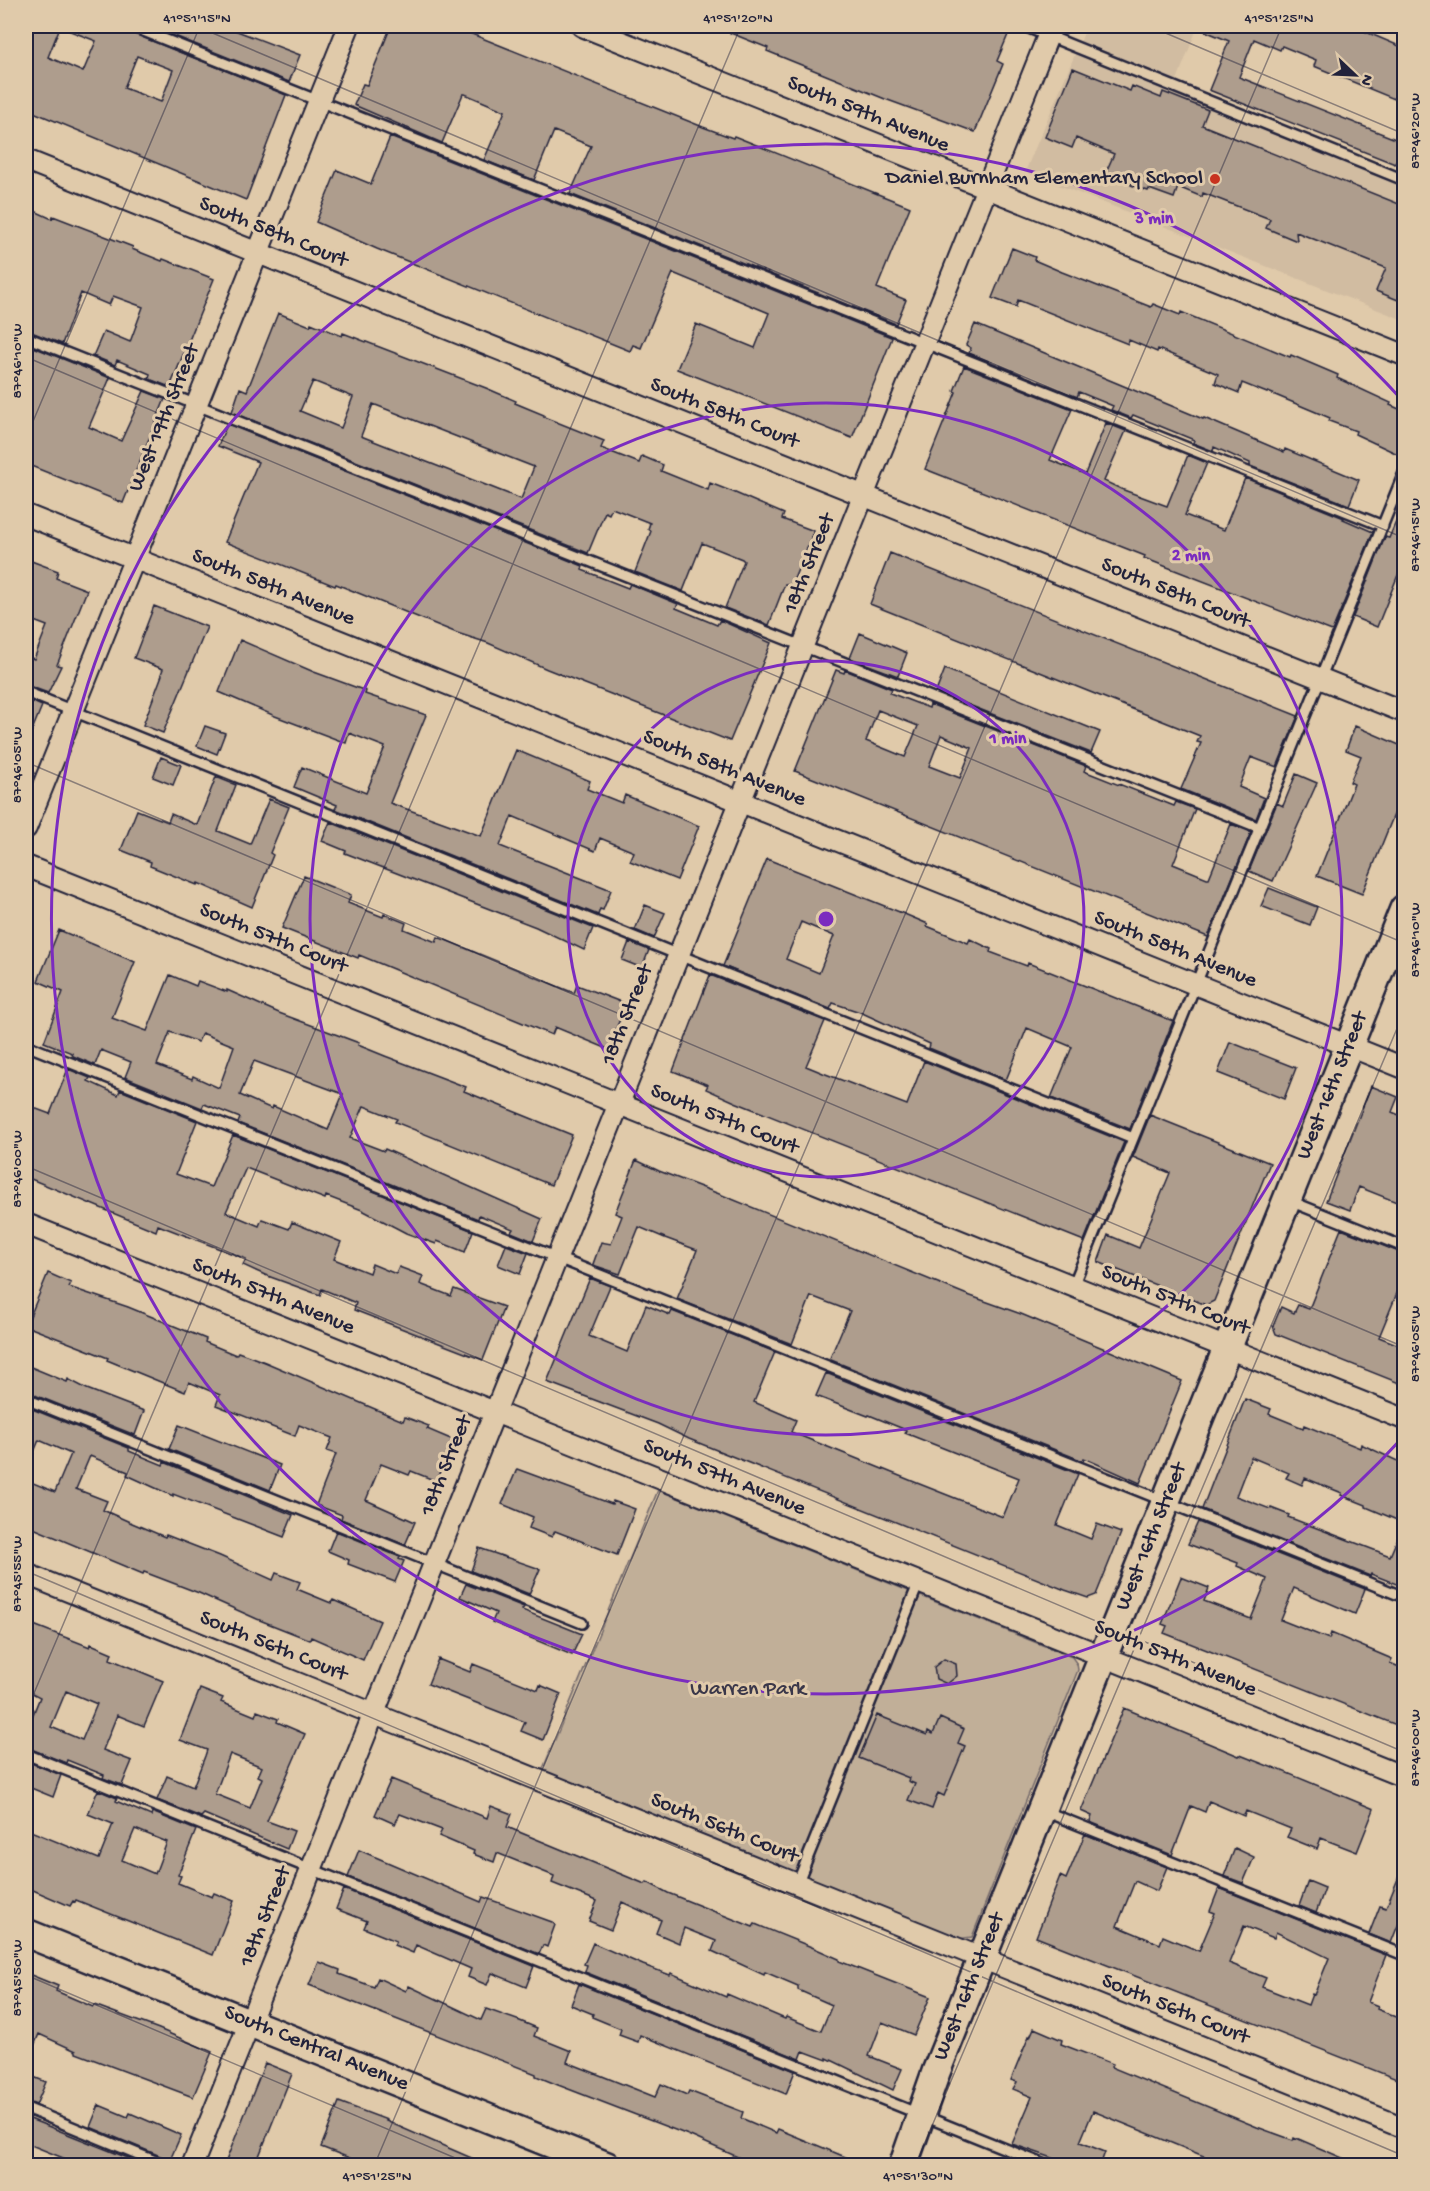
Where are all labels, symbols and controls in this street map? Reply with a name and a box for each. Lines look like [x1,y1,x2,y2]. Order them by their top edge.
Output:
text: 41°51'15"N [163,10,231,28]
text: 41°51'20"N [703,10,773,28]
text: 41°51'25"N [1245,10,1314,28]
north arrow [1325,45,1385,105]
street label: South 59th Avenue [783,71,954,160]
text: N [1355,71,1376,89]
text: 87°46'20"W [1407,93,1425,169]
place label: Daniel Burnham Elementary School [884,166,1203,192]
marker: Daniel Burnham Elementary School [1208,172,1222,186]
street label: South 58th Court [195,191,353,275]
text: 3 min [1134,209,1174,230]
text: 87°46'10"W [9,323,27,398]
street label: West 19th Street [124,339,207,496]
street label: South 58th Court [646,372,804,456]
text: 87°46'15"W [1407,498,1425,572]
street label: 18th Street [778,508,843,619]
street label: South 58th Avenue [188,543,359,633]
text: 2 min [1172,546,1211,567]
street label: South 58th Court [1097,552,1255,636]
street label: South 58th Avenue [639,724,810,814]
text: 87°46'05"W [9,726,27,803]
text: 1 min [989,729,1027,750]
street label: South 57th Court [195,897,353,981]
text: 87°46'10"W [1407,902,1425,977]
street label: South 58th Avenue [1090,905,1261,995]
centre of rings [816,909,836,929]
street label: 18th Street [596,959,661,1070]
street label: West 16th Street [1292,1006,1375,1164]
street label: South 57th Court [646,1078,804,1162]
text: 87°46'00"W [9,1130,27,1208]
street label: South 57th Avenue [188,1253,359,1342]
street label: South 57th Court [1097,1259,1255,1343]
text: 87°46'05"W [1407,1305,1425,1382]
street label: 18th Street [415,1410,480,1521]
street label: South 57th Avenue [639,1434,810,1523]
street label: West 16th Street [1111,1457,1194,1615]
text: 87°45'55"W [9,1536,27,1612]
street label: South 56th Court [195,1606,353,1689]
street label: South 57th Avenue [1090,1615,1261,1704]
park label: Warren Park [690,1677,808,1703]
text: 87°46'00"W [1407,1709,1425,1787]
street label: South 56th Court [646,1788,804,1871]
street label: 18th Street [234,1861,299,1972]
street label: West 16th Street [929,1907,1012,2065]
text: 87°45'50"W [9,1939,27,2016]
street label: South 56th Court [1097,1969,1255,2052]
street label: South Central Avenue [220,2000,413,2098]
text: 41°51'25"N [343,2168,412,2186]
text: 41°51'30"N [883,2168,953,2186]

